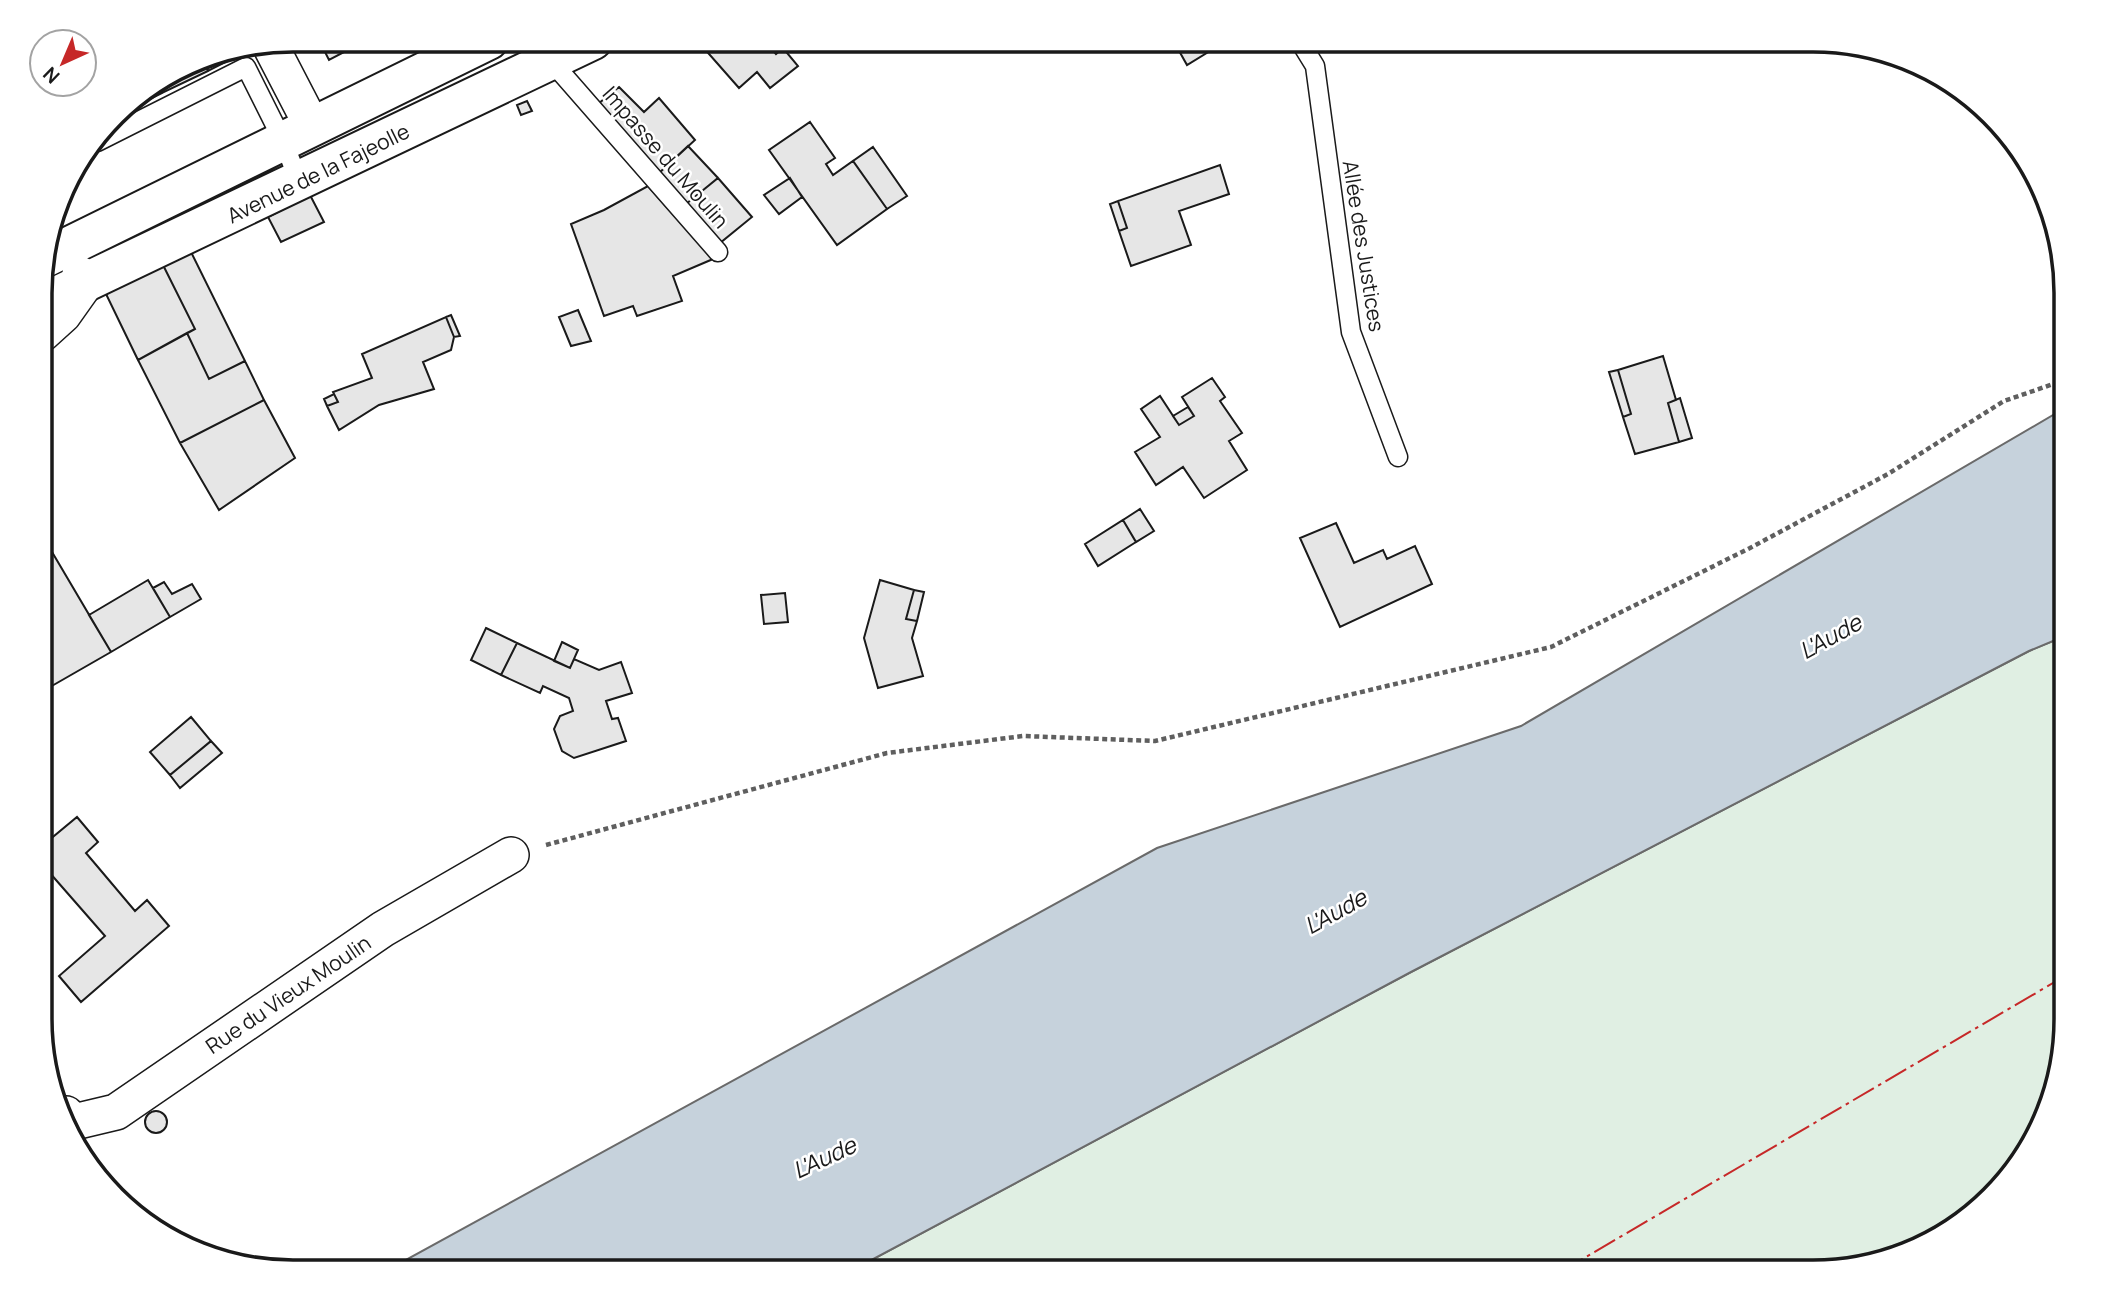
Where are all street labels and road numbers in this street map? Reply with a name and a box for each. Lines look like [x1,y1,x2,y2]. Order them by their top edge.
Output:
street label: Impasse du Moulin [597,80,735,234]
street label: Avenue de la Fajeolle [222,117,414,229]
street label: Allée des Justices [1337,158,1391,334]
street label: Rue du Vieux Moulin [200,928,376,1060]

